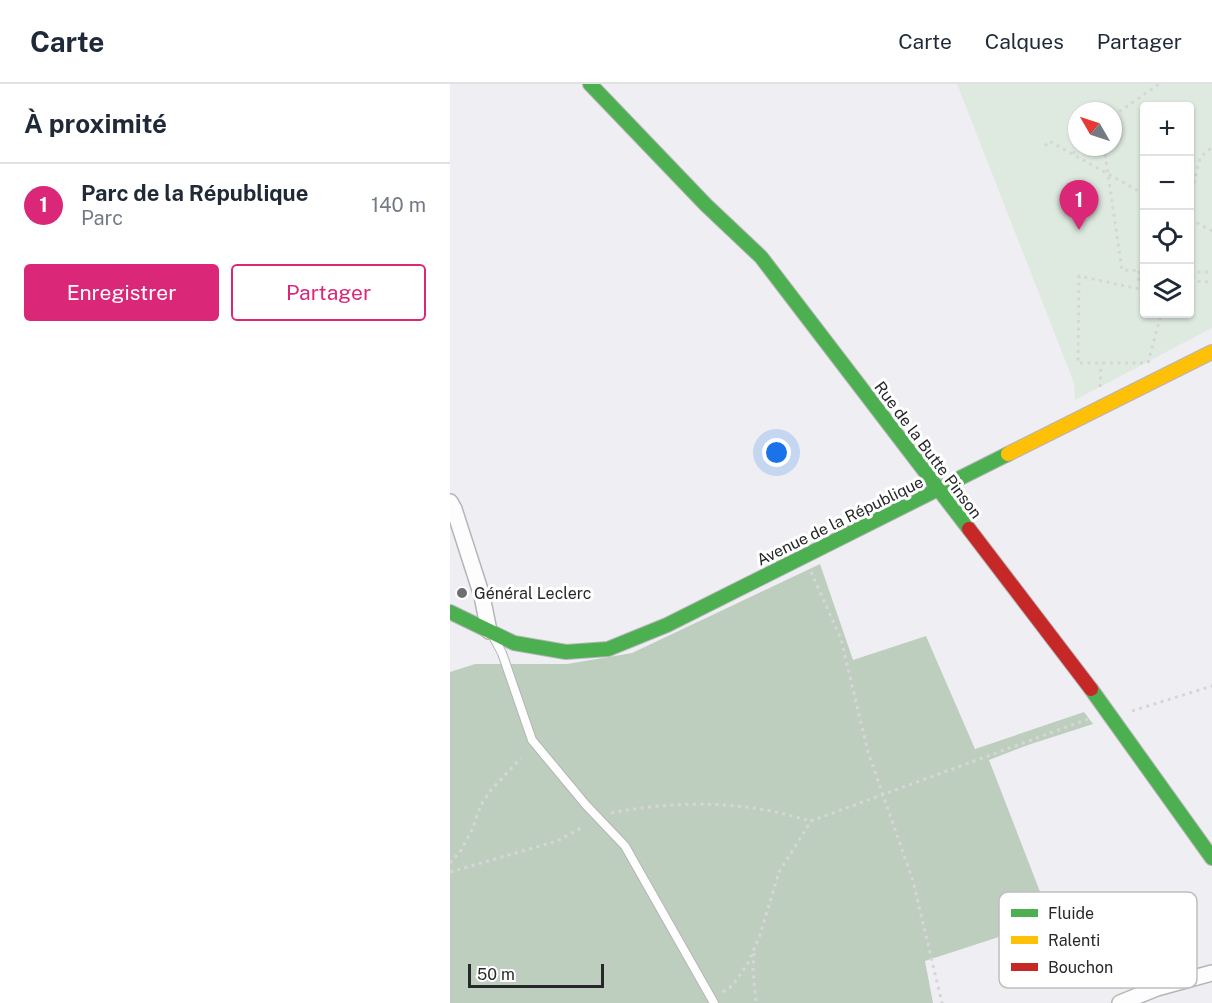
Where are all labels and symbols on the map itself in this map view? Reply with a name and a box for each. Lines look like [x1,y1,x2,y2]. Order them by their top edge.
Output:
north arrow [1068,102,1122,156]
pin: 1 [1060,180,1098,230]
street label: Rue de la Butte Pinson [870,378,986,522]
your location [762,438,791,467]
street label: Avenue de la République [754,472,926,570]
place label: Général Leclerc [474,584,592,603]
marker: Général Leclerc [455,586,469,600]
legend [999,892,1197,988]
text: Fluide [1048,904,1094,923]
text: Ralenti [1048,931,1100,950]
text: Bouchon [1048,958,1113,977]
scale bar [468,961,604,988]

